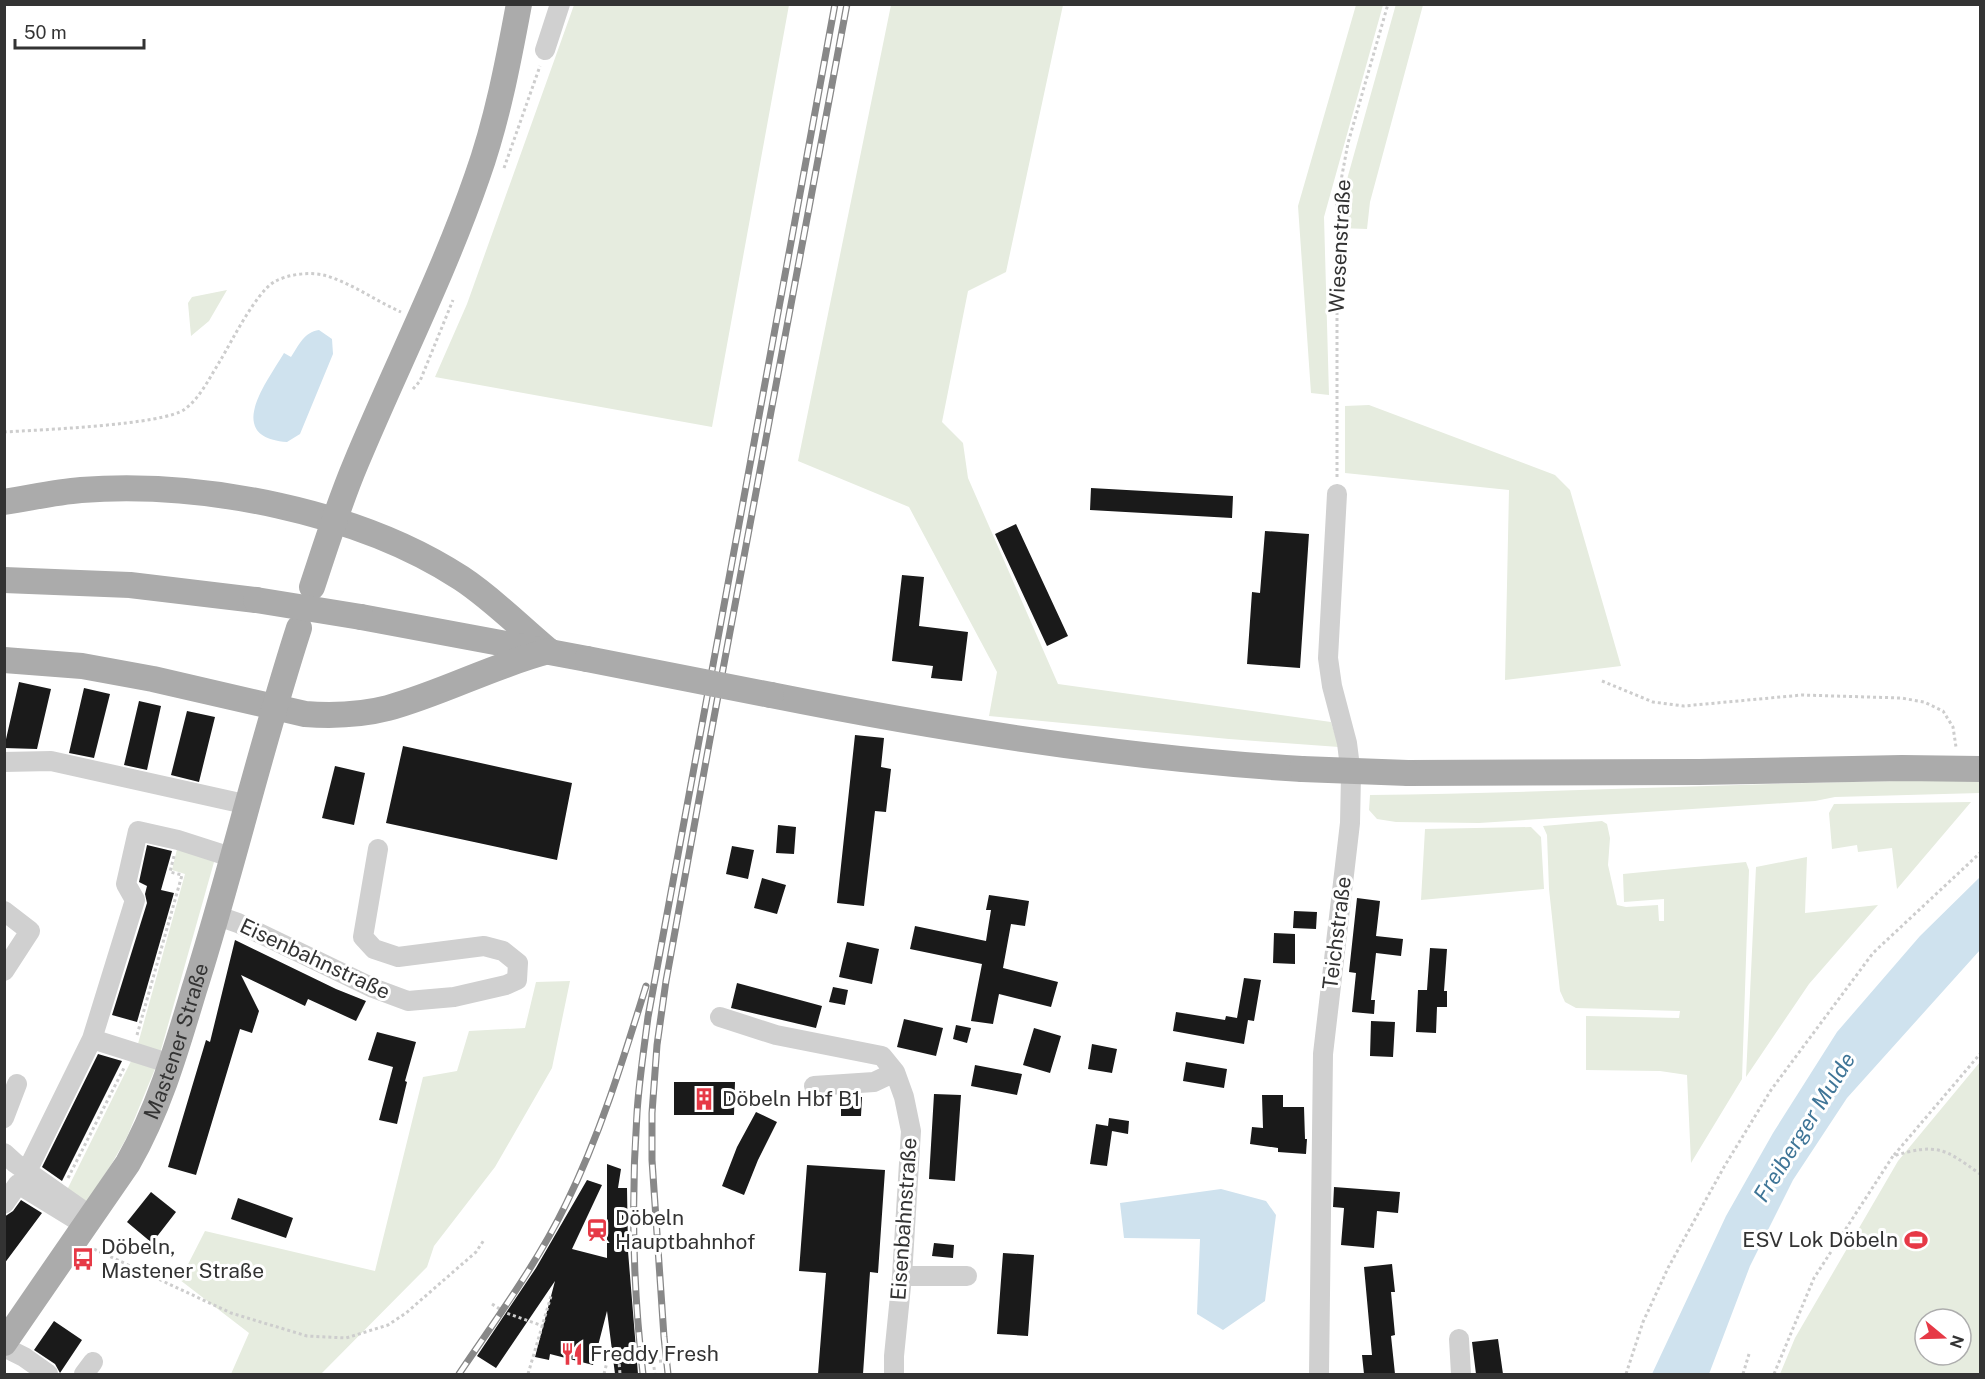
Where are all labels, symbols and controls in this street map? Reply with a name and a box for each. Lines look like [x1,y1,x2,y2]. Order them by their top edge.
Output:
scale bar [15,12,144,50]
text: 50 m [24,22,67,43]
street label: Wiesenstraße [1324,178,1355,313]
street label: Teichstraße [1317,875,1356,991]
street label: Eisenbahnstraße [236,913,394,1004]
street label: Mastener Straße [138,960,214,1123]
water label: Freiberger Mulde [1748,1047,1860,1206]
building icon: Döbeln Hbf B1 [691,1086,717,1112]
place label: Döbeln Hbf B1 [722,1086,861,1111]
street label: Eisenbahnstraße [885,1137,922,1301]
place label: Döbeln Hauptbahnhof [615,1205,755,1254]
station icon: Döbeln Hauptbahnhof [584,1217,610,1243]
place label: ESV Lok Döbeln [1742,1227,1898,1252]
sports icon: ESV Lok Döbeln [1903,1227,1929,1253]
place label: Döbeln, Mastener Straße [101,1234,264,1283]
bus stop icon: Döbeln, Mastener Straße [70,1246,96,1272]
north arrow [1913,1307,1973,1367]
text: N [1946,1333,1968,1351]
restaurant icon: Freddy Fresh [559,1341,585,1367]
place label: Freddy Fresh [590,1341,719,1366]

